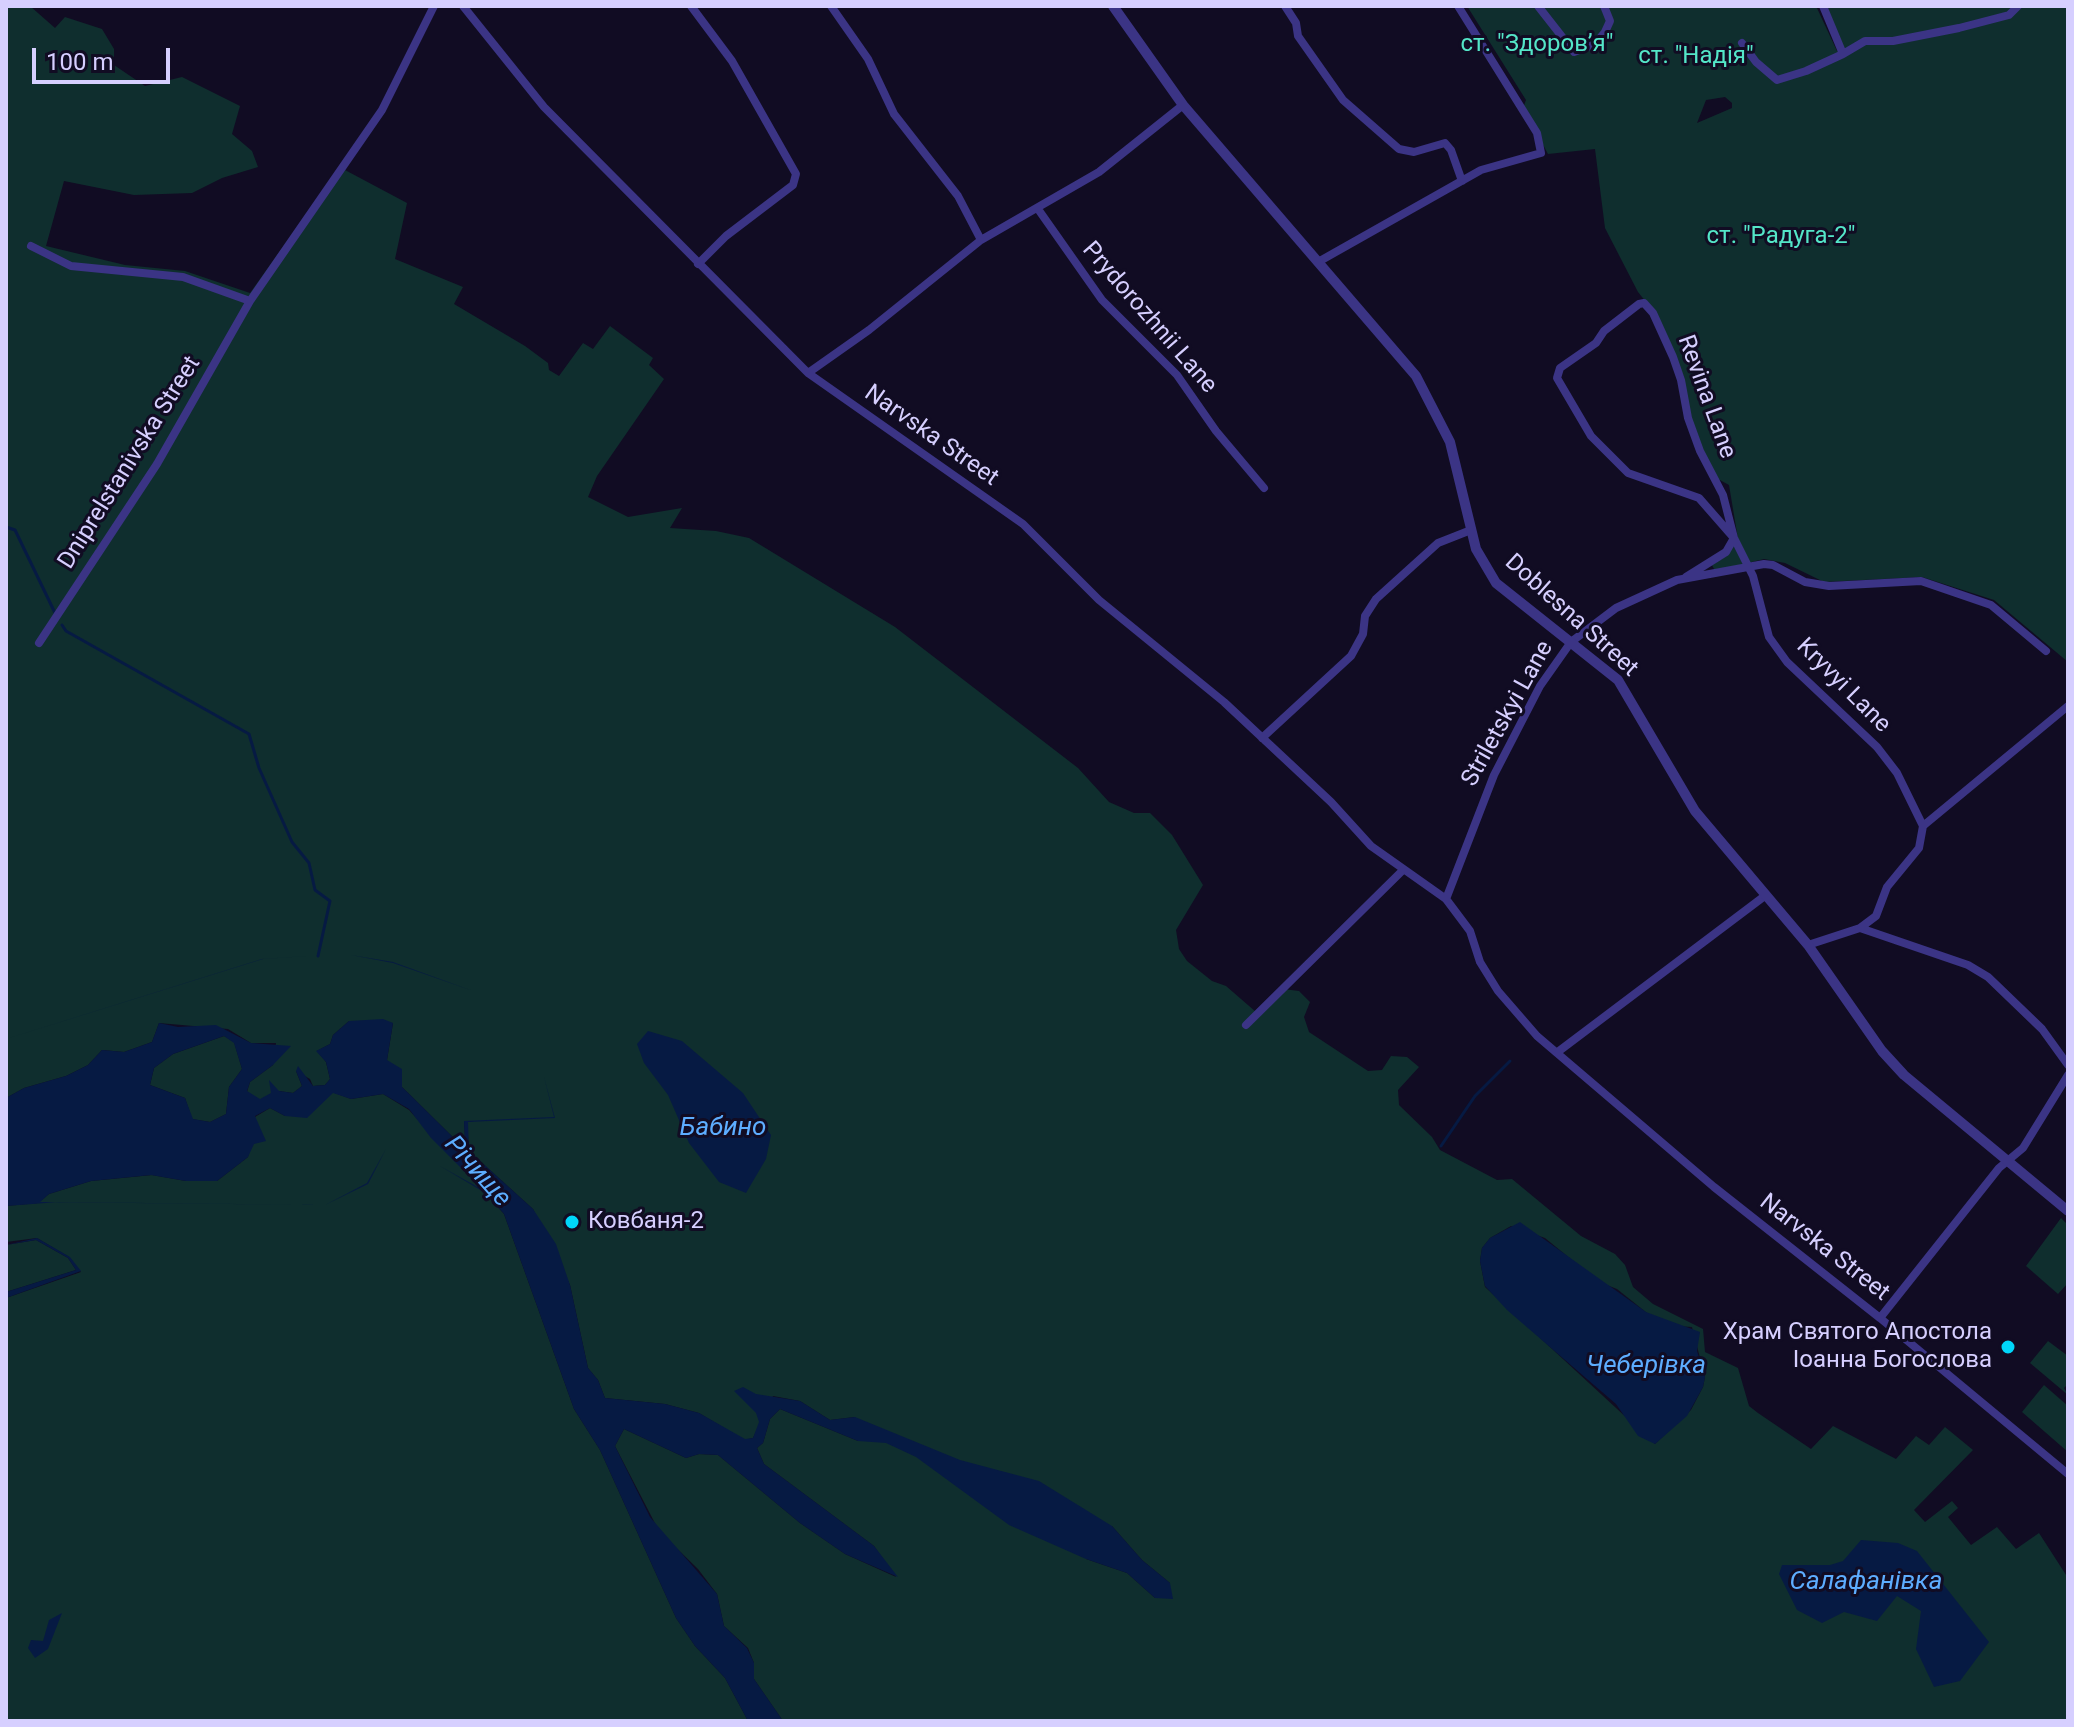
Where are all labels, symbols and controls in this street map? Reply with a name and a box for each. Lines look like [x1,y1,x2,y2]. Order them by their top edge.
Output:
park label: ст. "Здоров’я" [1461,31,1613,59]
scale bar [36,32,174,82]
park label: ст. "Надія" [1638,43,1754,71]
text: 100 m [46,48,113,76]
park label: ст. "Радуга-2" [1707,223,1855,251]
street label: Prydorozhnii Lane [1075,236,1223,400]
street label: Revina Lane [1670,331,1742,463]
street label: Dniprelstanivska Street [53,351,207,575]
street label: Narvska Street [858,379,1004,493]
street label: Doblesna Street [1498,549,1644,683]
street label: Kryvyi Lane [1790,633,1896,739]
street label: Striletskyi Lane [1456,636,1560,792]
water label: Бабино [680,1112,766,1144]
water label: Річище [437,1130,517,1214]
street label: Narvska Street [1753,1188,1895,1308]
place label: Ковбаня-2 [588,1208,704,1236]
marker: Ковбаня-2 [563,1213,581,1231]
place label: Храм Святого Апостола Іоанна Богослова [1723,1319,1992,1375]
marker: Храм Святого Апостола Іоанна Богослова [1999,1338,2017,1356]
water label: Чеберівка [1586,1350,1706,1382]
water label: Салафанівка [1790,1566,1942,1598]

